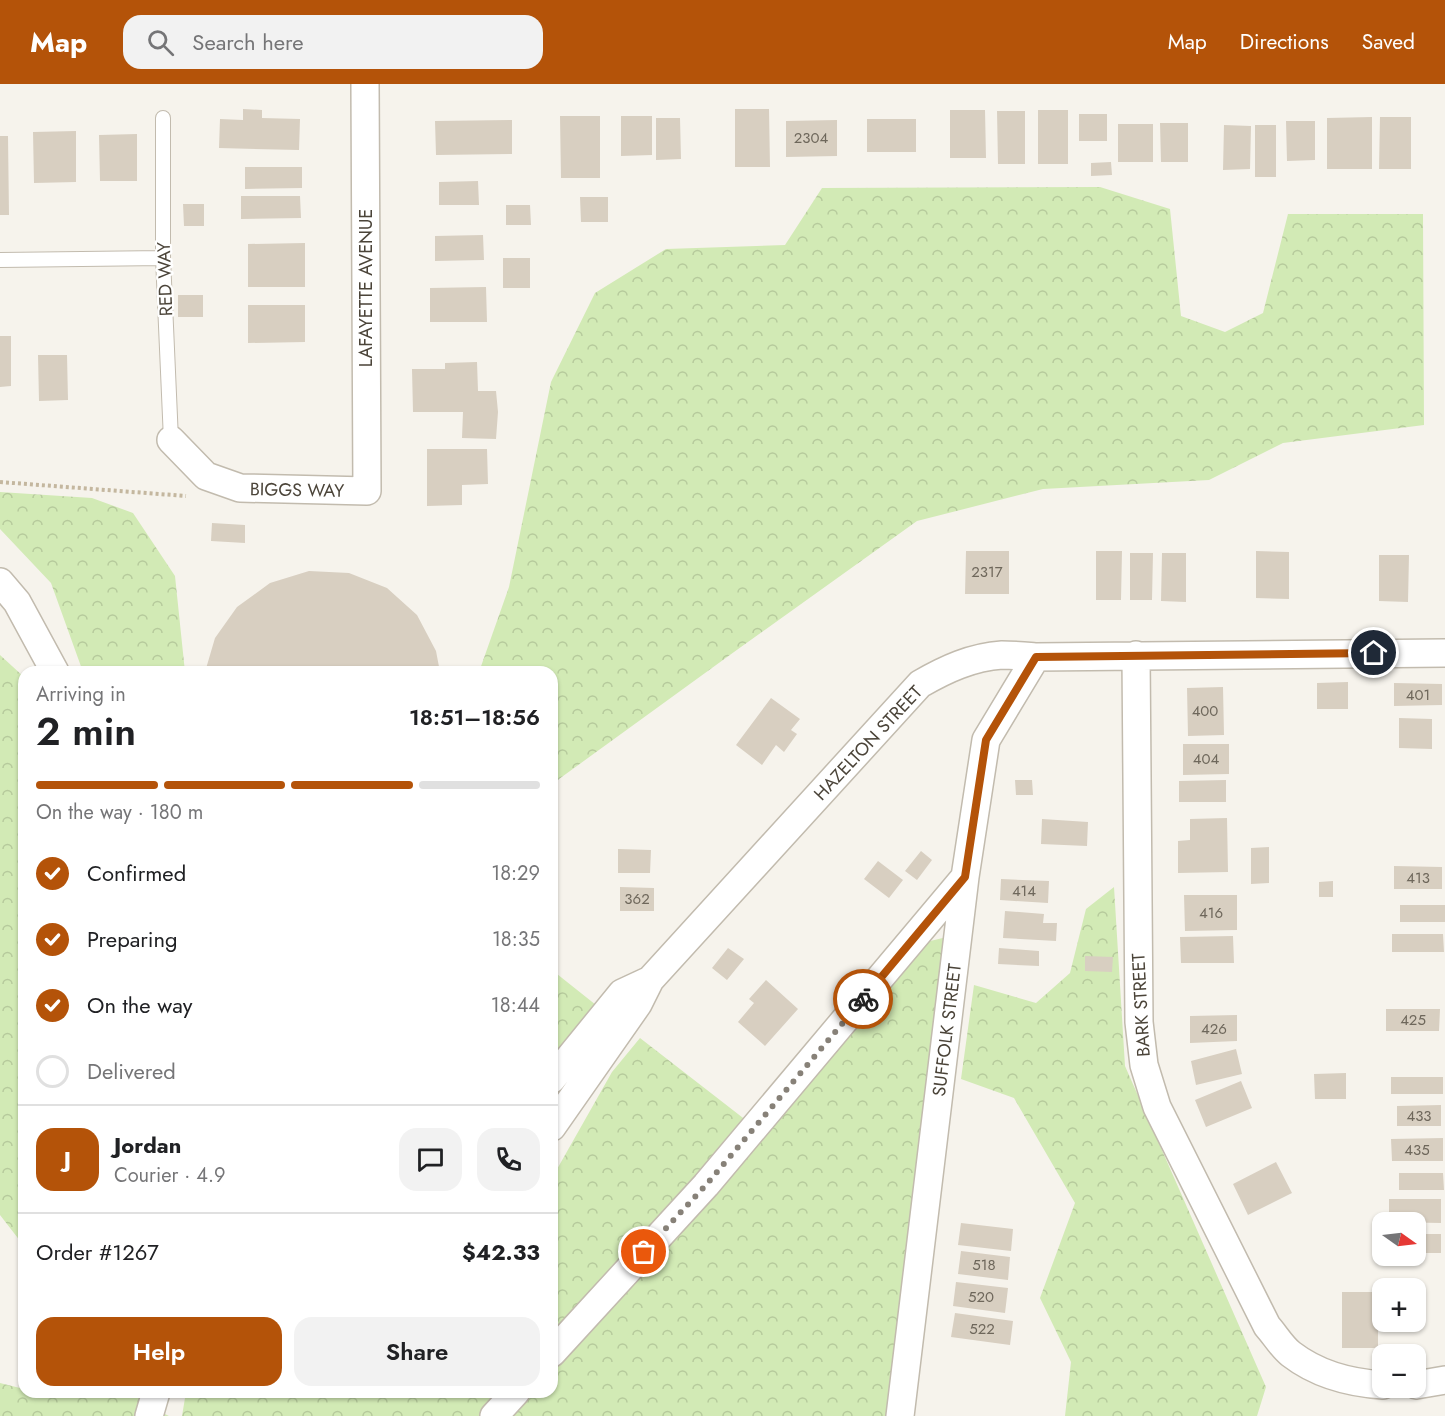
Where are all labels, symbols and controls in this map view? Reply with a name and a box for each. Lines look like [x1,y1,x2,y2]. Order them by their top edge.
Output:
search box [123,15,543,69]
text: Map [30,22,87,63]
icon: search [144,26,177,59]
text: Search here [192,26,304,58]
text: Map [1168,27,1207,57]
text: Directions [1240,27,1329,57]
text: Saved [1362,27,1415,57]
house number: 2304 [794,127,828,149]
street label: LAFAYETTE AVENUE [353,209,379,367]
street label: RED WAY [151,240,179,317]
street label: BIGGS WAY [250,476,345,504]
house number: 2317 [971,561,1003,583]
pin [1348,627,1399,678]
icon: home [1357,636,1390,669]
street label: HAZELTON STREET [808,679,929,806]
text: Arriving in [36,680,126,709]
house number: 401 [1406,684,1430,706]
house number: 400 [1192,700,1218,722]
text: 18:51–18:56 [409,701,540,733]
text: 2 min [36,703,136,760]
house number: 404 [1193,748,1219,770]
text: On the way · 180 m [36,798,203,827]
icon: check [36,857,69,890]
text: Confirmed [87,857,186,889]
text: 18:29 [491,859,540,888]
house number: 413 [1406,867,1430,889]
house number: 414 [1012,880,1036,902]
house number: 362 [624,888,650,910]
house number: 416 [1199,902,1223,924]
icon: check [36,923,69,956]
text: Preparing [87,923,178,955]
text: 18:35 [492,925,540,954]
street label: BARK STREET [1125,952,1157,1058]
street label: SUFFOLK STREET [926,962,968,1098]
courier [833,969,893,1029]
icon: bike [847,983,880,1016]
icon: check [36,989,69,1022]
text: On the way [87,989,192,1021]
text: 18:44 [491,991,540,1020]
house number: 425 [1400,1009,1426,1031]
house number: 426 [1201,1018,1227,1040]
text: Delivered [87,1055,176,1087]
house number: 433 [1406,1105,1432,1127]
button: chat [399,1128,462,1191]
button: phone [477,1128,540,1191]
text: Jordan [114,1129,181,1161]
house number: 435 [1404,1139,1430,1161]
text: J [64,1143,71,1175]
text: Courier · 4.9 [114,1161,226,1190]
north arrow [1372,1212,1426,1266]
map controls [1372,1212,1426,1398]
pin [618,1226,669,1277]
icon: bag [627,1235,660,1268]
text: Order #1267 [36,1236,159,1268]
text: $42.33 [462,1236,540,1268]
house number: 518 [972,1254,996,1276]
button: + [1372,1278,1426,1332]
house number: 520 [968,1286,994,1308]
button: Help [36,1317,282,1386]
button: Share [294,1317,540,1386]
house number: 522 [969,1318,995,1340]
button: − [1372,1344,1426,1398]

